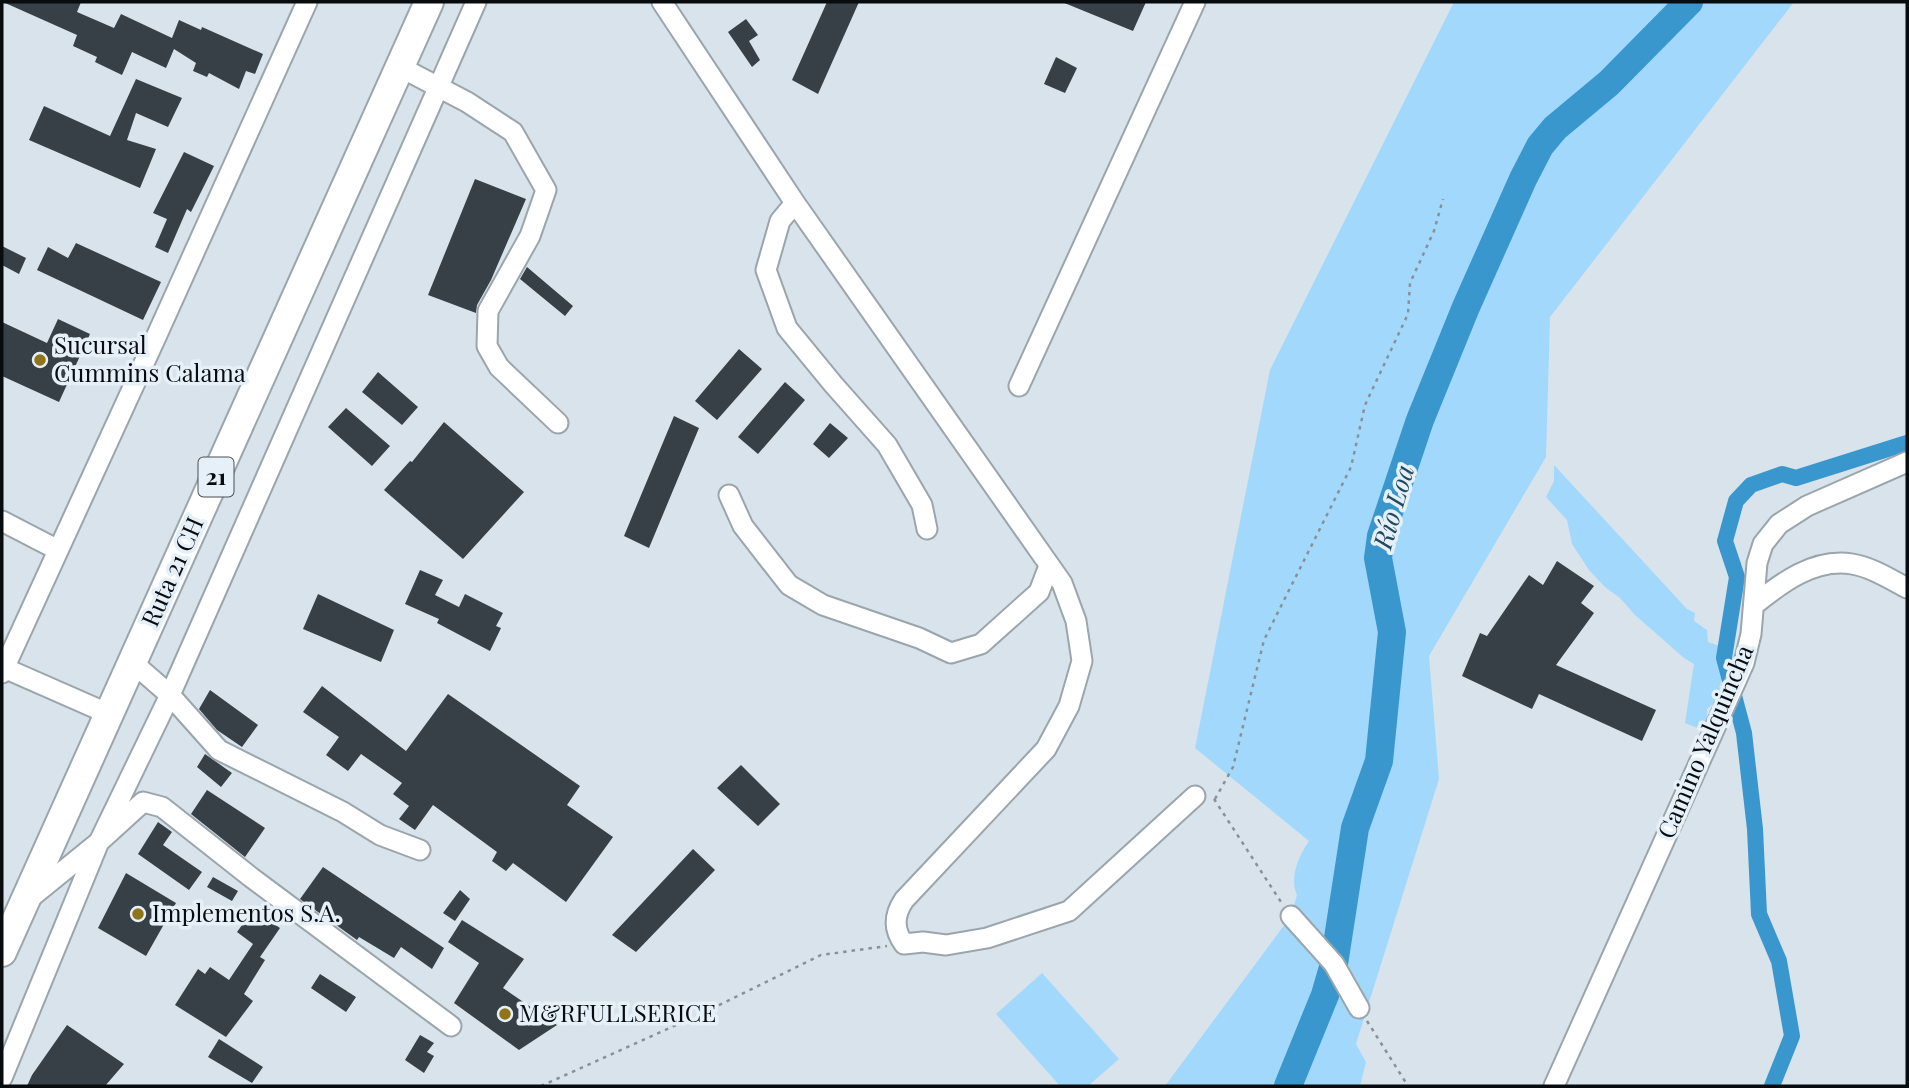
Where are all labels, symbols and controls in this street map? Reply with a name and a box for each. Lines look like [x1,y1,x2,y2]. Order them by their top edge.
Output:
place label: Sucursal Cummins Calama [54,328,246,388]
marker: Sucursal Cummins Calama [32,352,48,368]
road number: 21 [198,457,234,496]
water label: Río Loa [1364,460,1421,554]
street label: Ruta 21 CH [133,511,210,631]
street label: Camino Yalquincha [1649,640,1759,843]
place label: Implementos S.A. [152,896,340,928]
marker: Implementos S.A. [130,906,146,922]
place label: M&RFULLSERICE [519,996,716,1028]
marker: M&RFULLSERICE [497,1006,513,1022]

